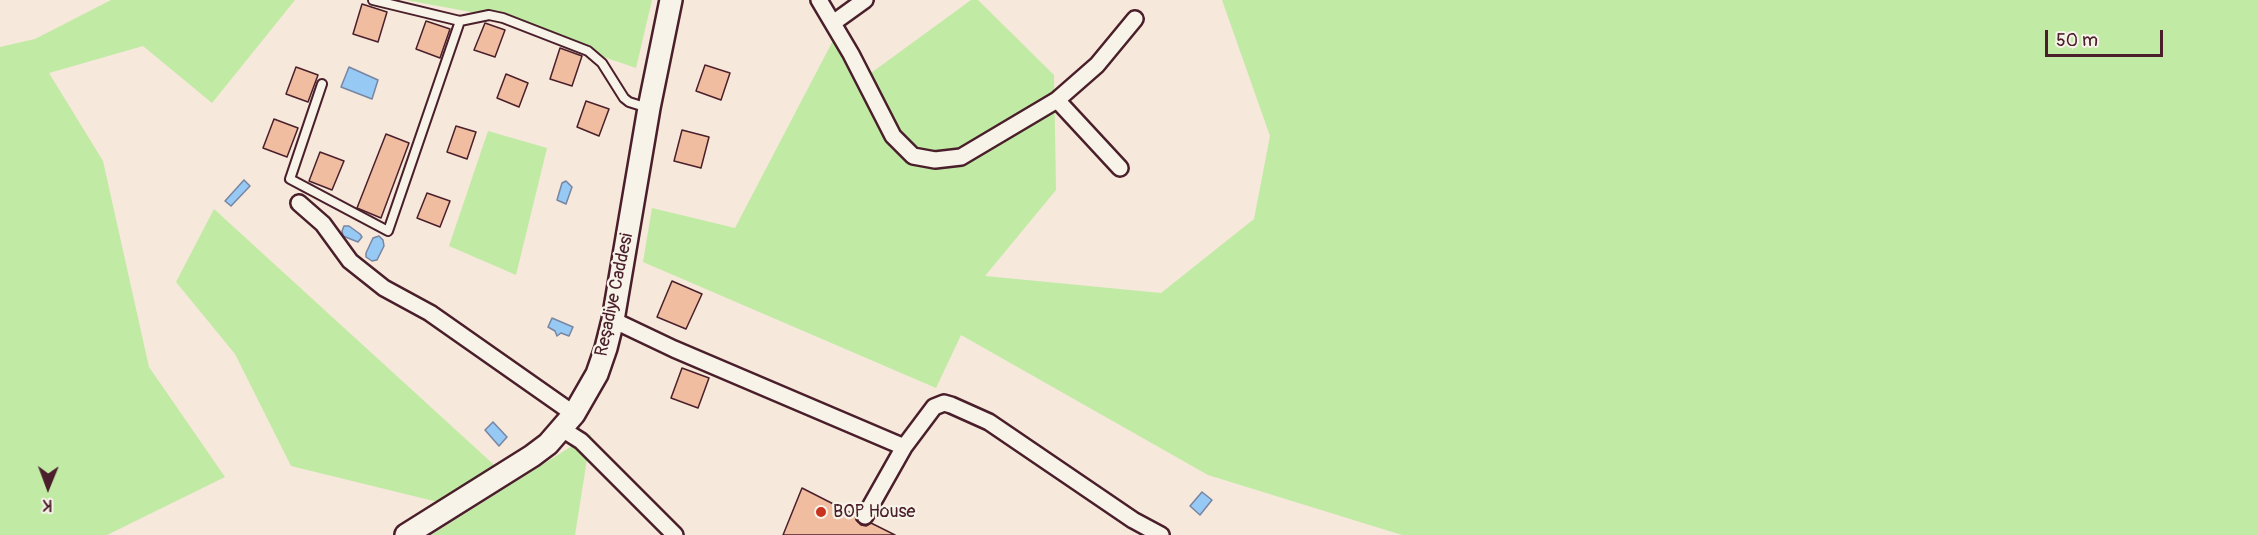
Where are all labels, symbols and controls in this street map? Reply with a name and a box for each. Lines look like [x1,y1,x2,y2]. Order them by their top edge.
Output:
scale bar [2048,18,2166,56]
text: 50 m [2056,29,2098,52]
street label: Reşadiye Caddesi [591,231,639,359]
north arrow [18,457,78,517]
text: K [43,495,53,515]
place label: BOP House [833,501,915,523]
marker: BOP House [814,505,828,519]

